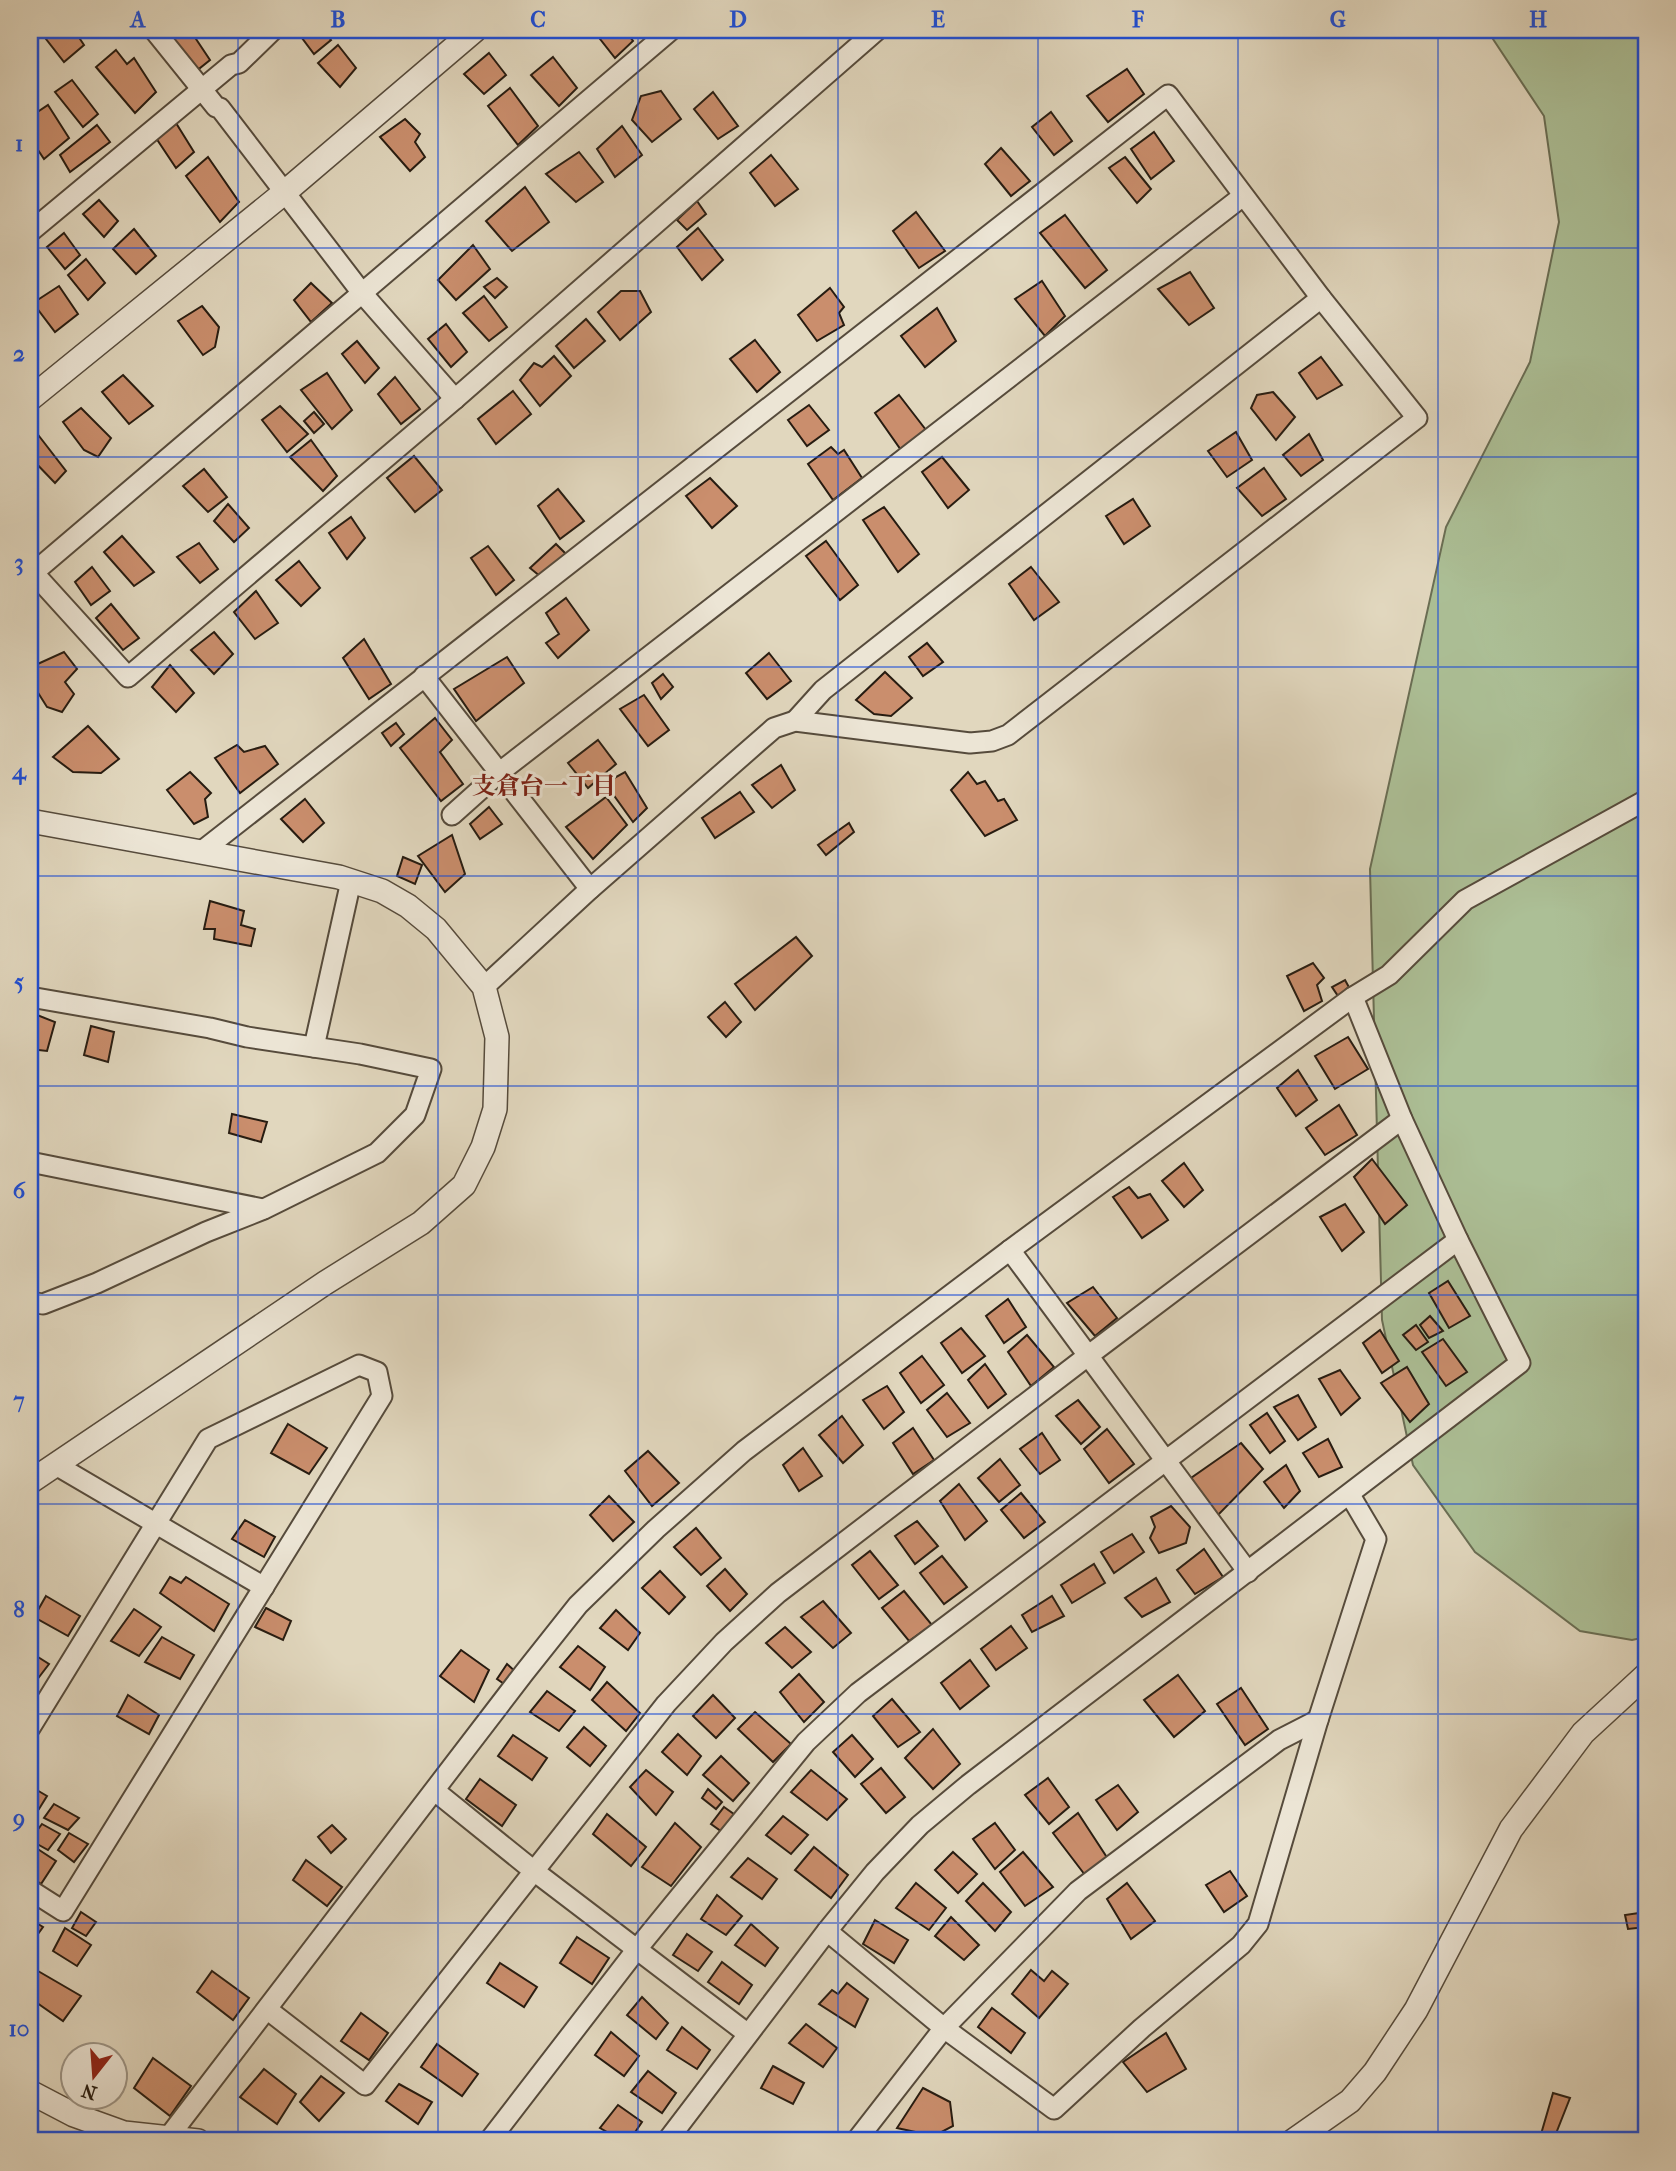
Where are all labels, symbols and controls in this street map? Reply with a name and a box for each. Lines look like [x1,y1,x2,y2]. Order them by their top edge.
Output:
text: A [129,6,147,33]
text: B [331,6,346,33]
text: C [530,6,546,33]
text: D [729,6,747,33]
text: E [931,6,945,33]
text: F [1131,6,1145,33]
text: G [1330,6,1346,33]
text: H [1529,6,1547,33]
text: 1 [15,130,23,157]
text: 2 [13,340,25,367]
text: 3 [14,549,24,576]
text: 4 [11,758,27,785]
district label: 支倉台一丁目 [472,772,616,800]
text: 5 [14,968,24,995]
text: 6 [13,1177,26,1204]
text: 7 [12,1387,25,1414]
text: 8 [13,1596,25,1623]
text: 9 [12,1805,25,1832]
text: 10 [9,2015,29,2042]
north arrow [60,2042,130,2112]
text: N [79,2079,99,2104]

